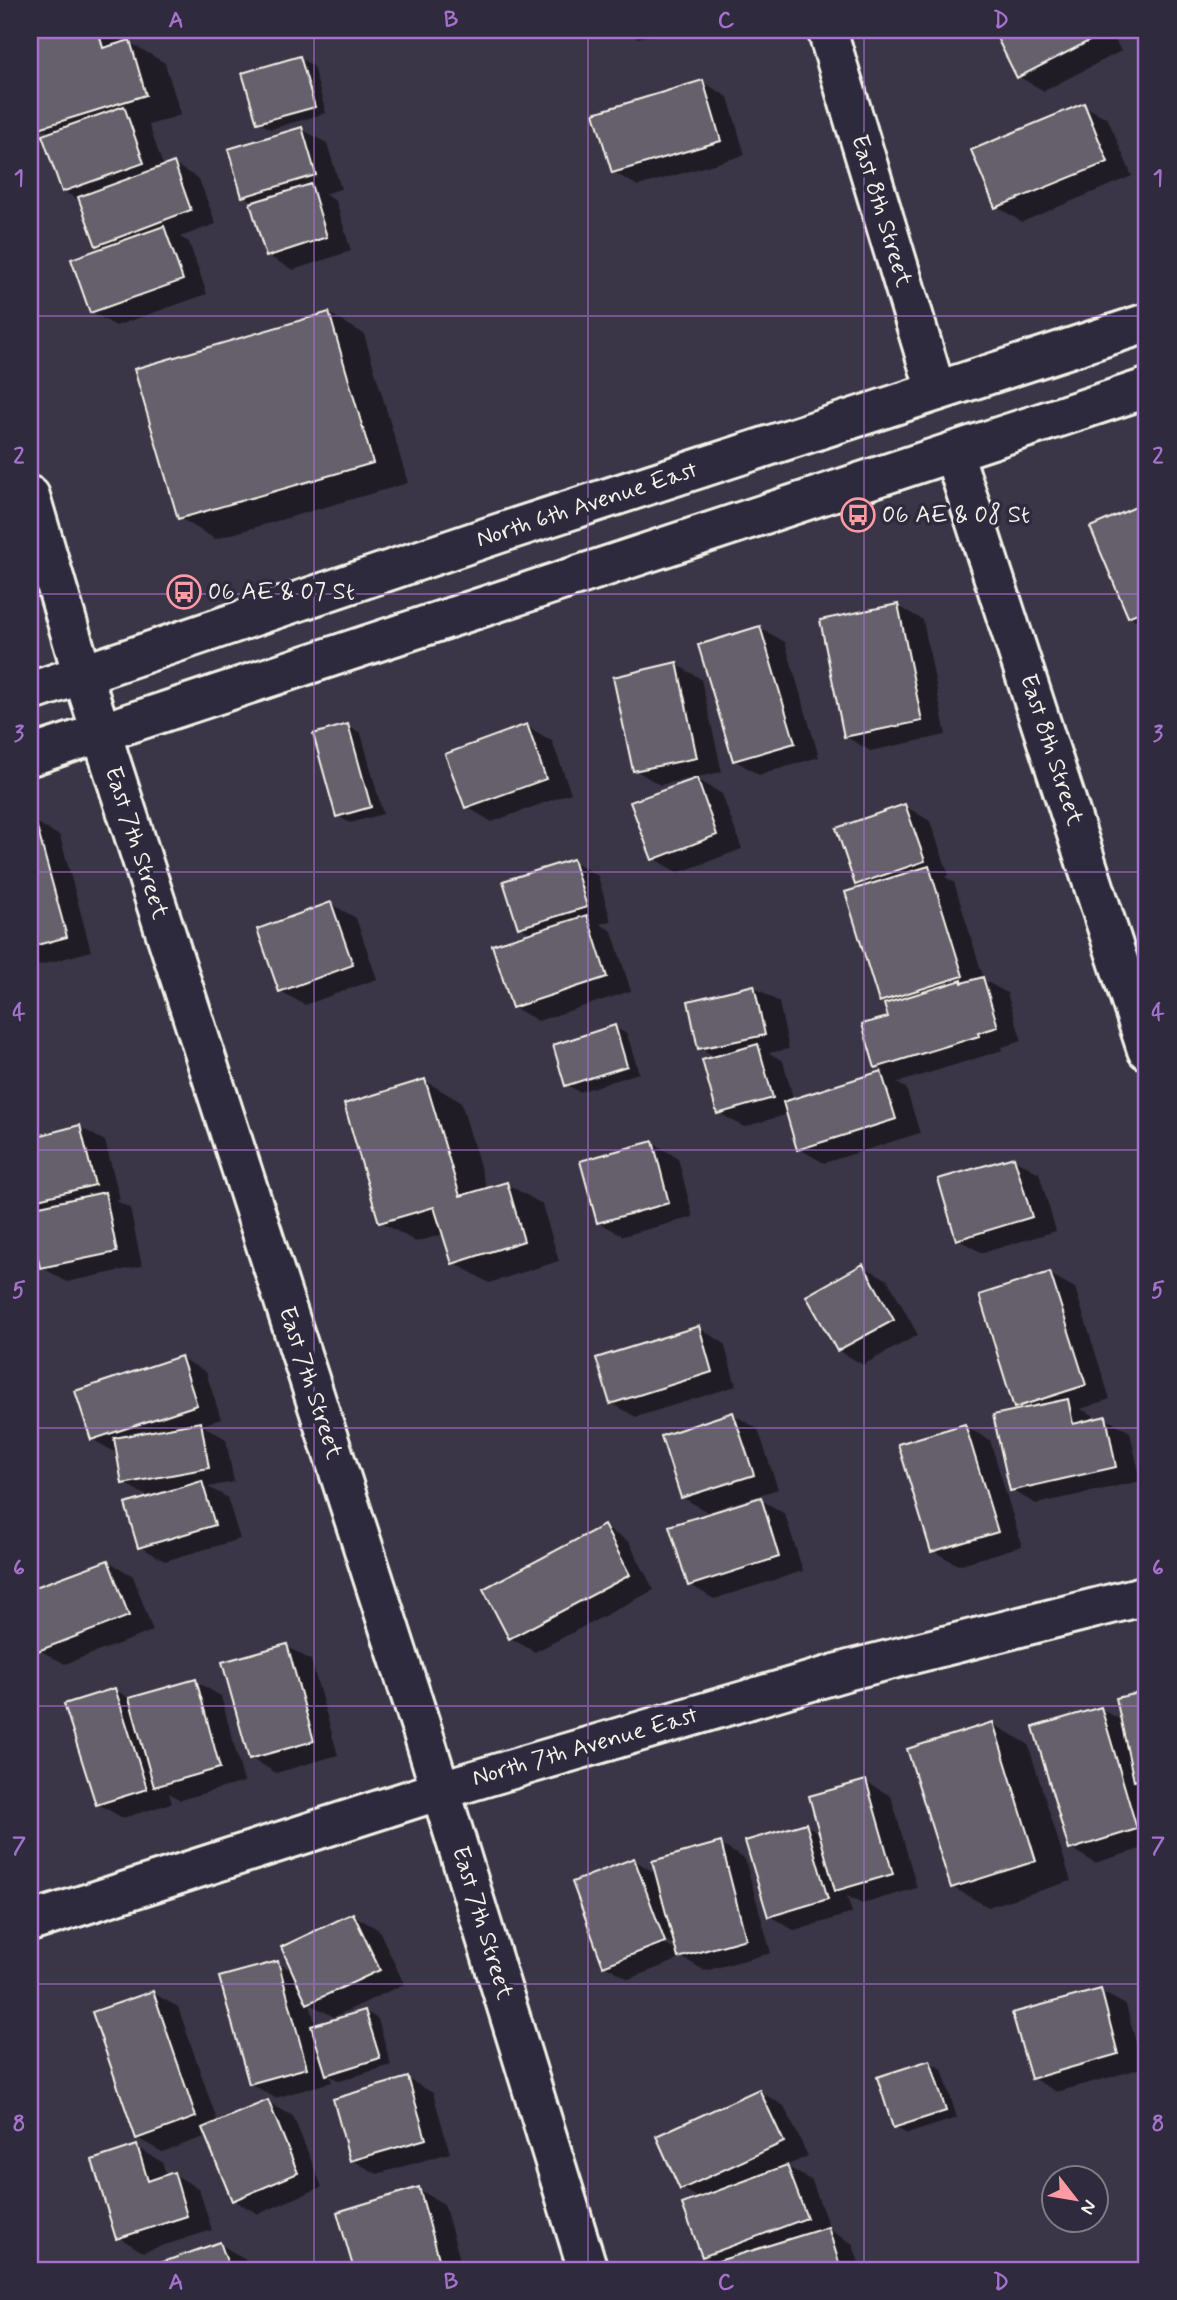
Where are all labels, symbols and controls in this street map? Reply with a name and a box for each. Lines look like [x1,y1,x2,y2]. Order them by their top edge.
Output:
text: A [168,6,184,36]
text: B [444,6,459,36]
text: C [718,6,735,36]
text: D [993,6,1009,36]
street label: East 8th Street [843,131,919,291]
text: 1 [14,164,24,194]
text: 1 [1153,164,1163,194]
text: 2 [13,442,25,472]
text: 2 [1152,442,1164,472]
street label: North 6th Avenue East [472,454,702,555]
bus stop icon: 06 AE & 08 St [839,496,877,534]
place label: 06 AE & 08 St [882,500,1030,531]
bus stop icon: 06 AE & 07 St [165,573,203,611]
place label: 06 AE & 07 St [208,577,355,608]
street label: East 8th Street [1012,670,1090,830]
text: 3 [14,720,25,750]
text: 3 [1153,720,1164,750]
street label: East 7th Street [97,763,175,923]
text: 4 [12,998,26,1028]
text: 4 [1151,998,1165,1028]
text: 5 [12,1276,26,1306]
text: 5 [1151,1276,1165,1306]
street label: East 7th Street [271,1303,349,1463]
text: 6 [13,1554,25,1584]
text: 6 [1152,1554,1164,1584]
street label: North 7th Avenue East [469,1700,702,1794]
text: 7 [12,1832,26,1862]
text: 7 [1151,1832,1165,1862]
street label: East 7th Street [444,1843,520,2003]
text: 8 [13,2110,25,2140]
text: 8 [1152,2110,1164,2140]
north arrow [1040,2164,1110,2234]
text: N [1074,2195,1102,2219]
text: A [168,2268,184,2298]
text: B [444,2268,459,2298]
text: C [718,2268,735,2298]
text: D [993,2268,1009,2298]

